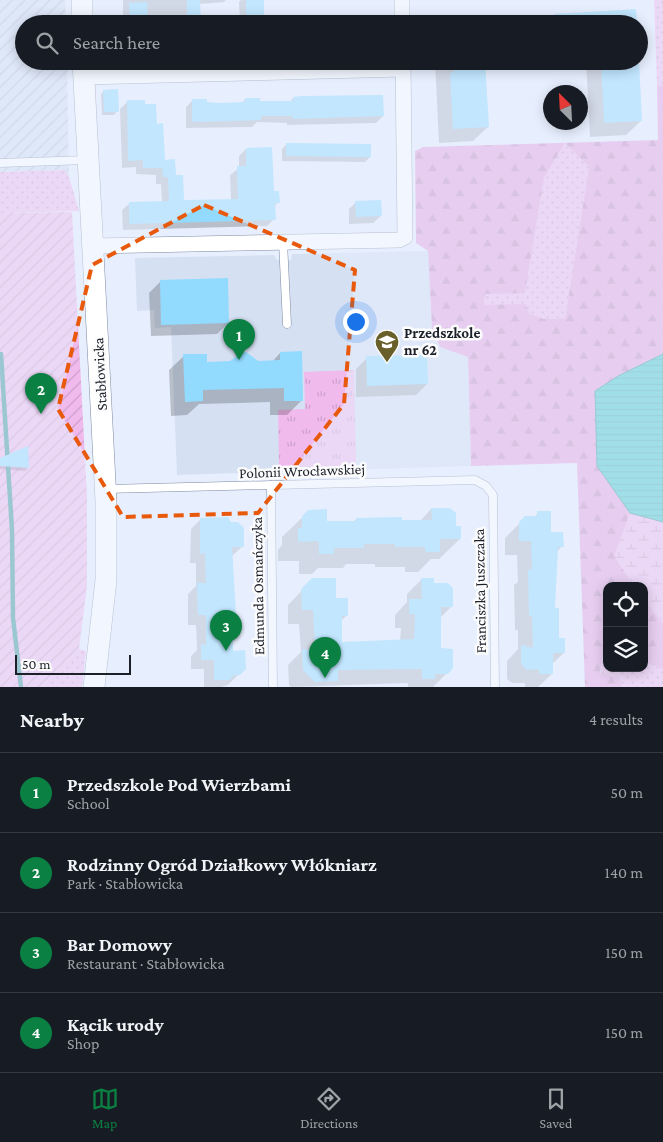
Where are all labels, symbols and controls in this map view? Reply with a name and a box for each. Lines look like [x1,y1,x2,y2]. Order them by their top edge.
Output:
search box [15,15,648,70]
icon: search [33,29,61,57]
text: Search here [73,32,160,53]
north arrow [543,85,588,130]
your location [343,309,369,335]
pin: 1 [223,319,255,360]
place label: Przedszkole nr 62 [404,325,480,358]
school or university icon: Przedszkole nr 62 [374,329,400,363]
street label: Stabłowicka [90,337,110,411]
pin: 2 [25,373,57,414]
street label: Polonii Wrocławskiej [239,461,365,482]
street label: Edmunda Osmańczyka [249,517,268,655]
street label: Franciszka Juszczaka [471,528,490,654]
map controls [603,582,648,672]
button: locate [603,582,648,627]
pin: 3 [210,610,242,651]
button: layers [603,627,648,672]
pin: 4 [309,637,341,678]
scale bar [15,652,131,675]
text: 50 m [22,656,50,672]
text: Nearby [20,708,84,732]
text: 4 results [589,711,643,728]
text: Przedszkole Pod Wierzbami [67,774,291,795]
text: 1 [33,784,39,801]
text: 50 m [611,784,643,801]
text: School [67,795,110,812]
text: Rodzinny Ogród Działkowy Włókniarz [67,854,377,875]
text: 2 [32,864,40,881]
text: 140 m [605,864,643,881]
text: Park · Stabłowicka [67,875,183,892]
text: Bar Domowy [67,934,172,955]
text: 3 [32,944,40,961]
text: 150 m [605,944,643,961]
text: Restaurant · Stabłowicka [67,955,225,972]
text: Kącik urody [67,1014,164,1035]
text: 4 [32,1024,40,1041]
text: 150 m [605,1024,643,1041]
text: Shop [67,1035,99,1052]
tab: Map [91,1085,119,1131]
tab: Directions [300,1085,358,1131]
tab: Saved [539,1085,572,1131]

